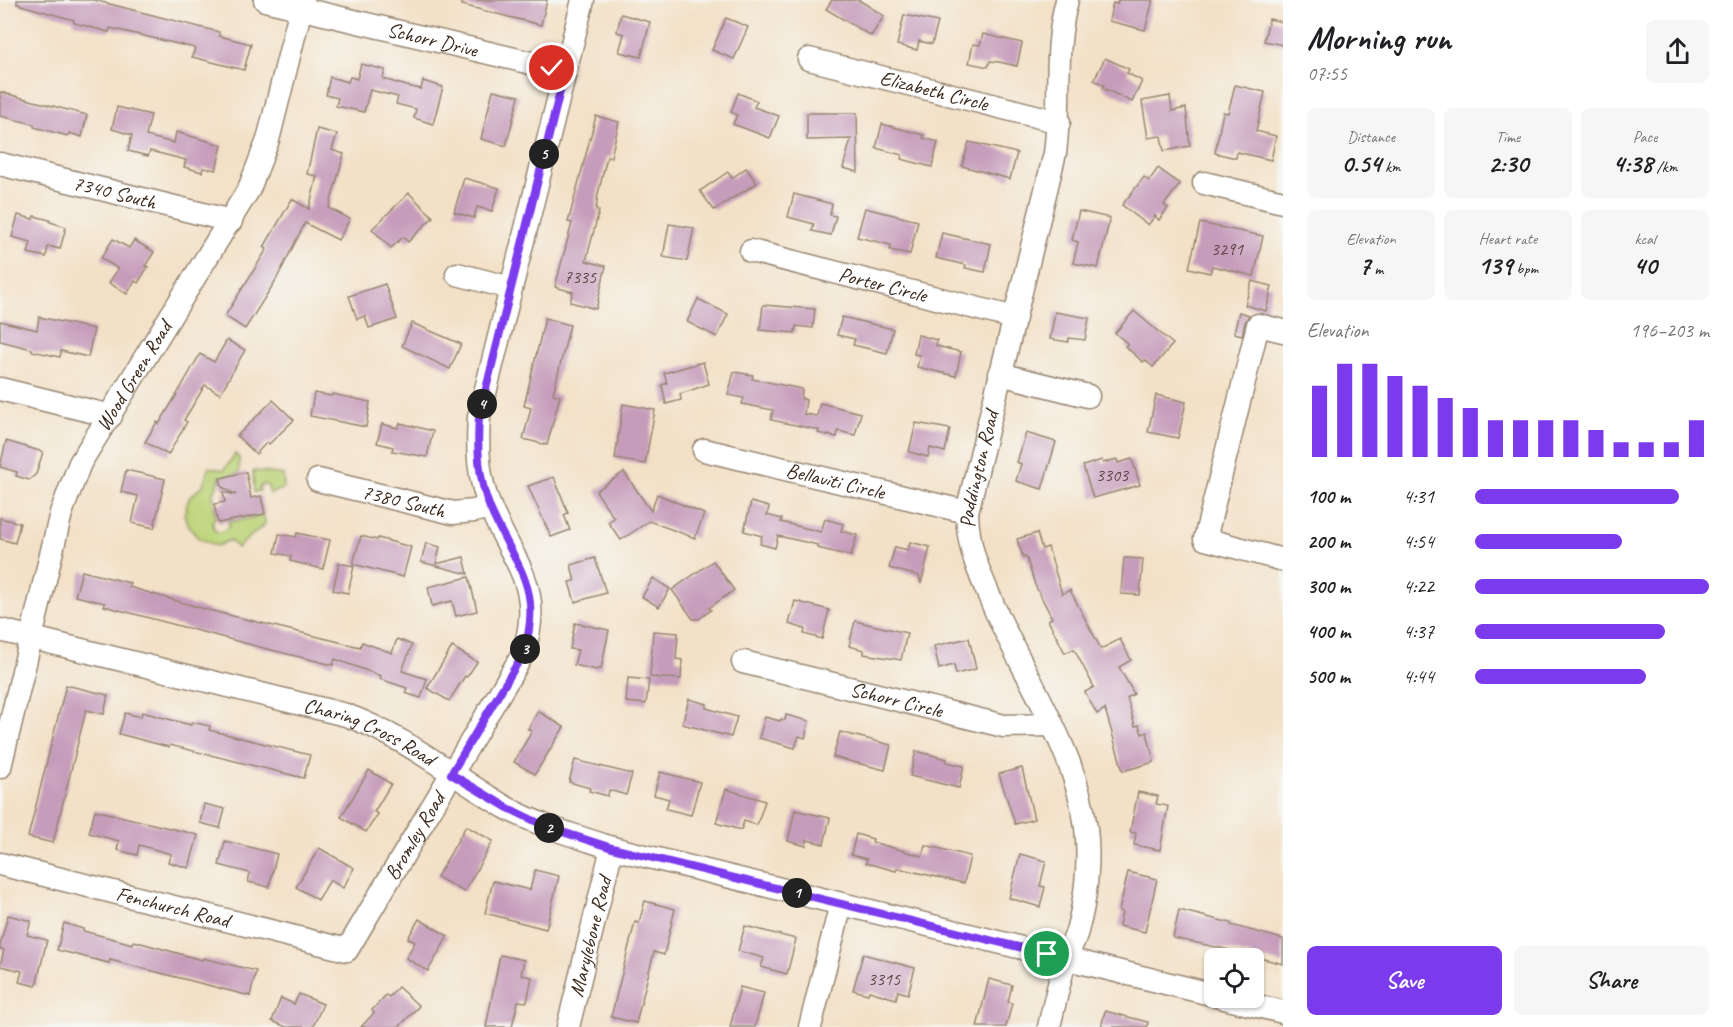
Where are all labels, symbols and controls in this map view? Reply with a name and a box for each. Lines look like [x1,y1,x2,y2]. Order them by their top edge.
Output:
street label: Schorr Drive [385,16,481,63]
text: Morning run [1307,17,1451,59]
button: share [1646,20,1709,83]
pin [526,42,577,93]
icon: check [535,51,568,84]
text: 07:55 [1307,61,1347,86]
street label: Elizabeth Circle [877,64,992,117]
text: Distance [1347,127,1395,147]
text: Time [1496,127,1520,147]
text: Pace [1633,127,1657,147]
pin: 5 [529,139,559,169]
text: 5 [541,144,547,164]
text: 0.54 [1341,147,1381,180]
text: 2:30 [1488,147,1528,180]
text: 4:38 [1612,147,1653,180]
text: km [1381,157,1401,177]
text: /km [1653,157,1678,177]
street label: 7340 South [70,170,160,215]
text: Elevation [1346,229,1396,249]
text: Heart rate [1479,229,1537,249]
text: kcal [1634,229,1656,249]
house number: 3291 [1211,238,1244,260]
text: 7 [1359,249,1370,282]
text: 139 [1478,249,1512,282]
text: 40 [1633,249,1657,282]
text: m [1370,259,1383,279]
text: bpm [1512,259,1538,279]
street label: Porter Circle [836,261,932,309]
house number: 7335 [564,266,597,288]
street label: Wood Green Road [90,313,179,436]
text: Elevation [1307,318,1369,343]
text: 196–203 m [1630,318,1709,343]
pin: 4 [467,389,497,419]
text: 4 [478,394,486,414]
street label: Paddington Road [954,405,1005,529]
street label: Bellaviti Circle [784,457,888,505]
house number: 3303 [1096,464,1130,486]
street label: 7380 South [359,478,449,524]
text: 100 m [1307,484,1350,509]
text: 4:31 [1403,484,1434,509]
text: 200 m [1307,529,1350,554]
text: 4:54 [1403,529,1434,554]
text: 300 m [1307,574,1350,599]
text: 4:22 [1403,574,1434,599]
text: 400 m [1307,619,1350,644]
text: 4:37 [1403,619,1434,644]
pin: 3 [510,634,540,664]
text: 3 [521,639,529,659]
text: 500 m [1307,664,1350,689]
text: 4:44 [1403,664,1434,689]
street label: Schorr Circle [848,676,946,724]
street label: Charing Cross Road [301,692,443,774]
street label: Bromley Road [379,784,453,885]
pin: 2 [534,813,564,843]
text: 2 [545,818,553,838]
street label: Marylebone Road [563,871,618,999]
pin: 1 [782,878,812,908]
street label: Fenchurch Road [113,880,236,934]
text: 1 [793,883,801,903]
pin [1021,928,1072,979]
icon: arrive [1030,937,1063,970]
button: Save [1307,946,1502,1015]
button: Share [1514,946,1709,1015]
map controls [1204,948,1264,1008]
button: locate [1204,948,1264,1008]
house number: 3315 [868,968,901,990]

